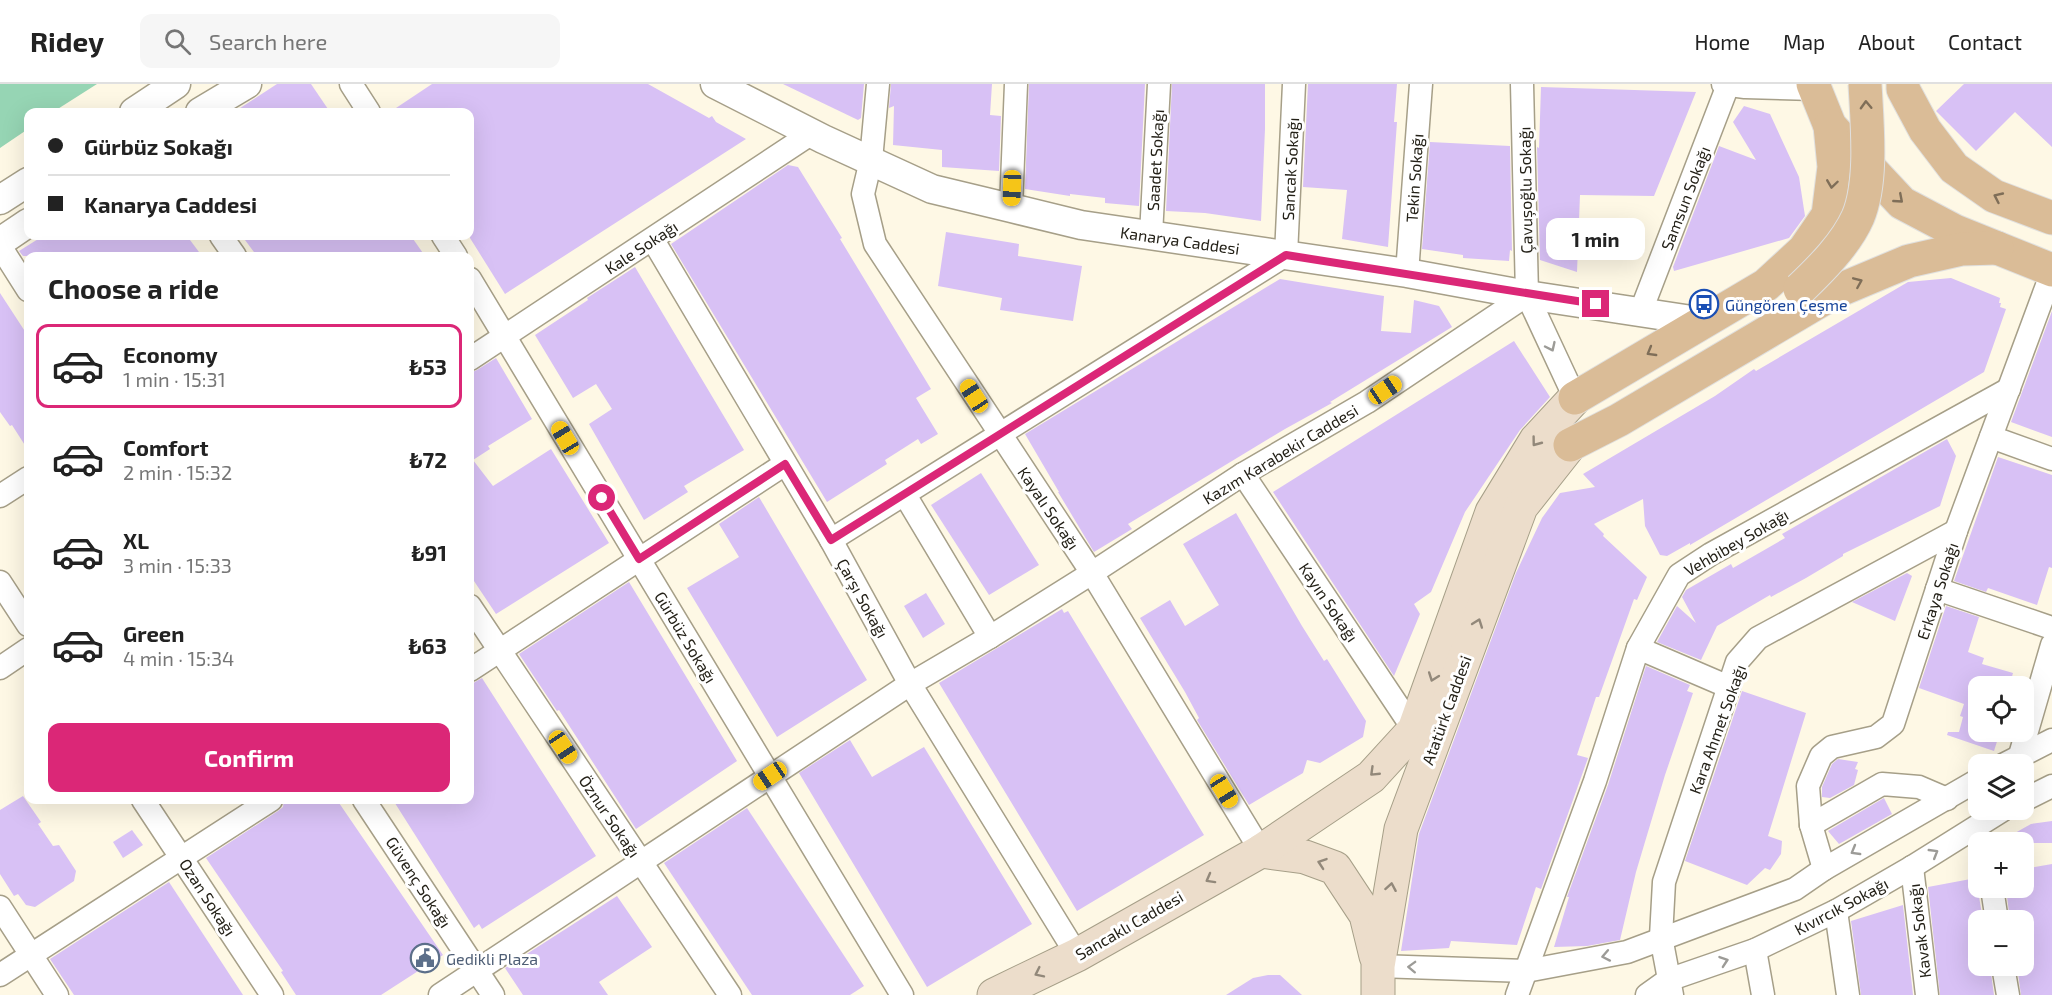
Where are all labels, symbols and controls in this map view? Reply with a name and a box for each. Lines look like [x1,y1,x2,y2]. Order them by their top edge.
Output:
search box [140,14,560,68]
text: Ridey [30,24,104,58]
icon: search [161,25,194,58]
text: Search here [209,28,327,54]
text: Home [1694,29,1750,54]
text: Map [1783,29,1825,54]
text: About [1858,29,1915,54]
text: Contact [1948,29,2022,54]
one-way arrow [1860,101,1872,110]
street label: Saadet Sokağı [1143,109,1167,211]
street label: Sancak Sokağı [1278,117,1302,221]
street label: Çavuşoğlu Sokağı [1514,126,1537,254]
text: Gürbüz Sokağı [84,133,233,159]
street label: Tekin Sokağı [1401,133,1427,223]
street label: Samsun Sokağı [1656,143,1714,253]
car [1002,170,1022,206]
one-way arrow [1827,180,1839,189]
text: Kanarya Caddesi [84,191,257,217]
one-way arrow [1892,192,1903,203]
one-way arrow [1993,192,2004,204]
street label: Kale Sokağı [601,216,681,278]
callout: 1 min [1546,217,1646,259]
street label: Kanarya Caddesi [1119,222,1241,258]
text: 1 min [1571,227,1620,251]
text: Choose a ride [48,272,219,304]
one-way arrow [1852,277,1863,289]
bus stop icon: Güngören Çeşme [1688,288,1720,320]
route end [1582,290,1609,317]
place label: Güngören Çeşme [1725,295,1848,315]
icon: car [51,339,105,393]
one-way arrow [1544,340,1556,351]
text: Economy [123,341,218,367]
one-way arrow [1647,345,1657,356]
text: ₺53 [409,353,447,379]
text: 1 min · 15:31 [123,367,226,391]
car [1365,372,1405,408]
car [957,376,991,416]
street label: Kazım Karabekir Caddesi [1199,400,1361,508]
car [548,418,582,458]
icon: car [51,432,105,486]
text: Comfort [123,434,208,460]
one-way arrow [1532,435,1543,446]
text: ₺72 [409,446,447,472]
text: 2 min · 15:32 [123,460,232,484]
street label: Kayalı Sokağı [1014,463,1084,553]
route start [588,484,615,511]
street label: Vehbibey Sokağı [1680,504,1792,580]
icon: car [51,525,105,579]
text: XL [123,527,149,553]
text: ₺91 [411,539,447,565]
street label: Erkaya Sokağı [1912,540,1962,642]
text: 3 min · 15:33 [123,553,232,577]
street label: Çarşı Sokağı [833,555,893,642]
street label: Kayın Sokağı [1296,559,1362,645]
street label: Gürbüz Sokağı [651,588,721,686]
icon: car [51,618,105,672]
one-way arrow [1471,618,1483,629]
text: Green [123,620,185,646]
text: ₺63 [408,632,447,658]
text: 4 min · 15:34 [123,646,234,670]
street label: Atatürk Caddesi [1417,653,1475,767]
street label: Kara Ahmet Sokağı [1685,662,1749,796]
one-way arrow [1428,670,1440,681]
map controls [1968,676,2034,976]
button: locate [1968,676,2034,742]
button: Confirm [48,723,450,792]
car [545,727,581,767]
button: layers [1968,754,2034,820]
car [750,758,790,794]
one-way arrow [1371,765,1382,776]
street label: Öznur Sokağı [576,771,644,861]
car [1207,771,1241,811]
button: + [1968,832,2034,898]
street label: Güvenç Sokağı [382,833,455,932]
one-way arrow [1851,844,1861,855]
one-way arrow [1928,849,1938,861]
street label: Ozan Sokağı [176,855,240,939]
one-way arrow [1318,858,1328,871]
one-way arrow [1205,872,1216,883]
street label: Kıvırcık Sokağı [1791,873,1891,939]
one-way arrow [1384,882,1397,892]
street label: Kavak Sokağı [1904,883,1934,979]
street label: Sancaklı Caddesi [1072,887,1186,963]
button: − [1968,910,2034,976]
public building icon: Gedikli Plaza [409,942,441,974]
place label: Gedikli Plaza [446,949,538,968]
one-way arrow [1601,949,1611,962]
one-way arrow [1718,956,1729,969]
one-way arrow [1408,960,1417,973]
one-way arrow [1034,966,1045,978]

